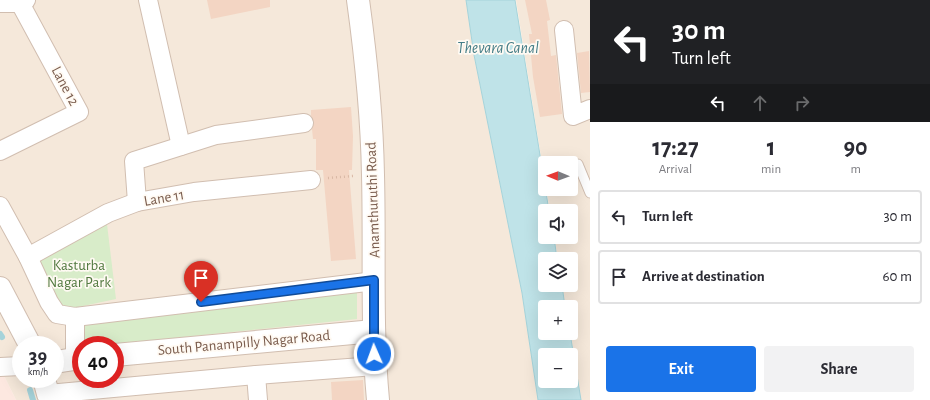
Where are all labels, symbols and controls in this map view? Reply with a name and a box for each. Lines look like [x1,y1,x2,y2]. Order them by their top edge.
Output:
icon: left [606,16,658,68]
text: 30 m [672,17,725,45]
water label: Thevara Canal [457,40,539,56]
text: Turn left [672,50,731,68]
street label: Lane 12 [48,64,82,108]
icon: left [707,92,729,114]
icon: ahead [749,92,771,114]
icon: right [791,92,813,114]
text: 17:27 [652,136,699,160]
text: 1 [767,136,775,160]
text: 90 [844,136,868,160]
street label: Anamthuruthi Road [363,141,383,258]
north arrow [538,156,578,196]
map controls [538,156,578,388]
text: Arrival [659,163,692,176]
text: min [761,163,781,176]
text: m [850,163,861,176]
street label: Lane 11 [143,187,185,209]
button: sound [538,204,578,244]
icon: left [608,206,630,228]
text: Turn left [642,209,693,224]
text: 30 m [883,209,912,224]
button: layers [538,252,578,292]
park label: Kasturba Nagar Park [47,258,111,290]
pin [184,261,218,302]
icon: arrive [608,266,630,288]
icon: arrive [190,267,212,289]
text: Arrive at destination [642,269,765,284]
text: 60 m [883,269,912,284]
button: + [538,300,578,340]
street label: South Panampilly Nagar Road [157,328,331,358]
position arrow [353,333,395,375]
speed limit sign: 40 [72,336,124,388]
button: Exit [606,346,756,392]
button: Share [764,346,914,392]
text: 39 [29,347,47,367]
button: − [538,348,578,388]
text: km/h [28,367,48,377]

